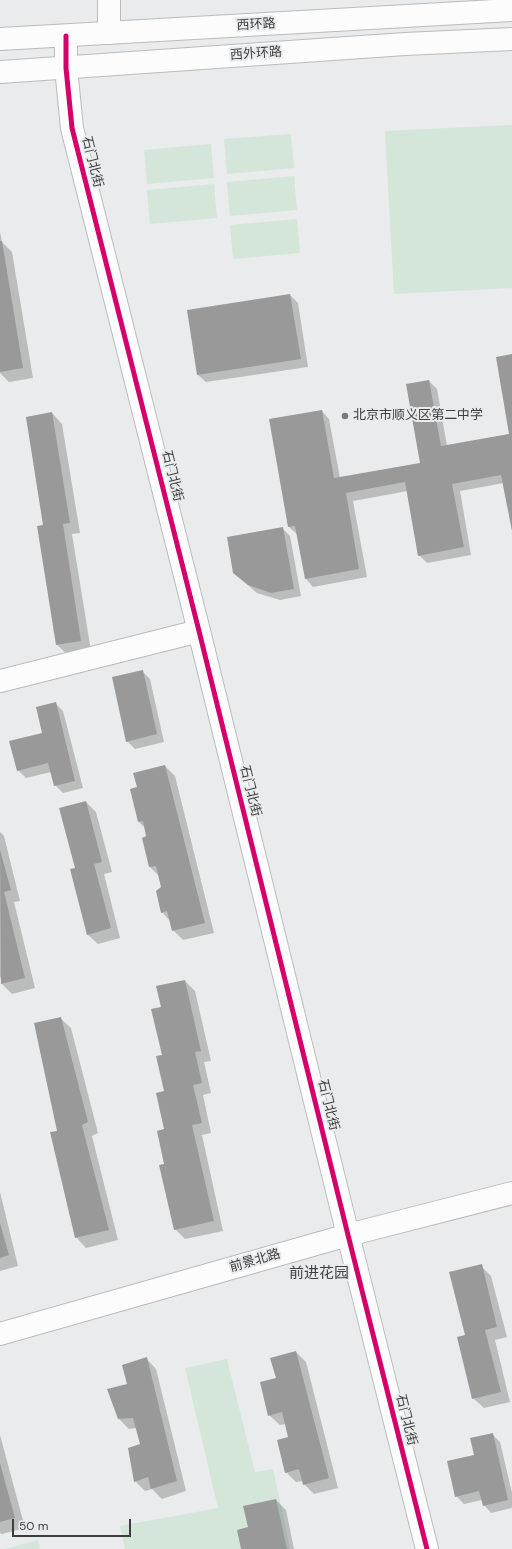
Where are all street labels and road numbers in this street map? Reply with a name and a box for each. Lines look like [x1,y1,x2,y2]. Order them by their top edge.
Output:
street label: 西环路 [236,16,276,34]
street label: 西外环路 [230,44,282,64]
street label: 石门北街 [78,135,106,189]
street label: 石门北街 [158,449,186,503]
street label: 石门北街 [236,764,264,818]
street label: 石门北街 [314,1078,342,1132]
street label: 前景北路 [228,1246,282,1276]
street label: 石门北街 [392,1393,420,1447]

